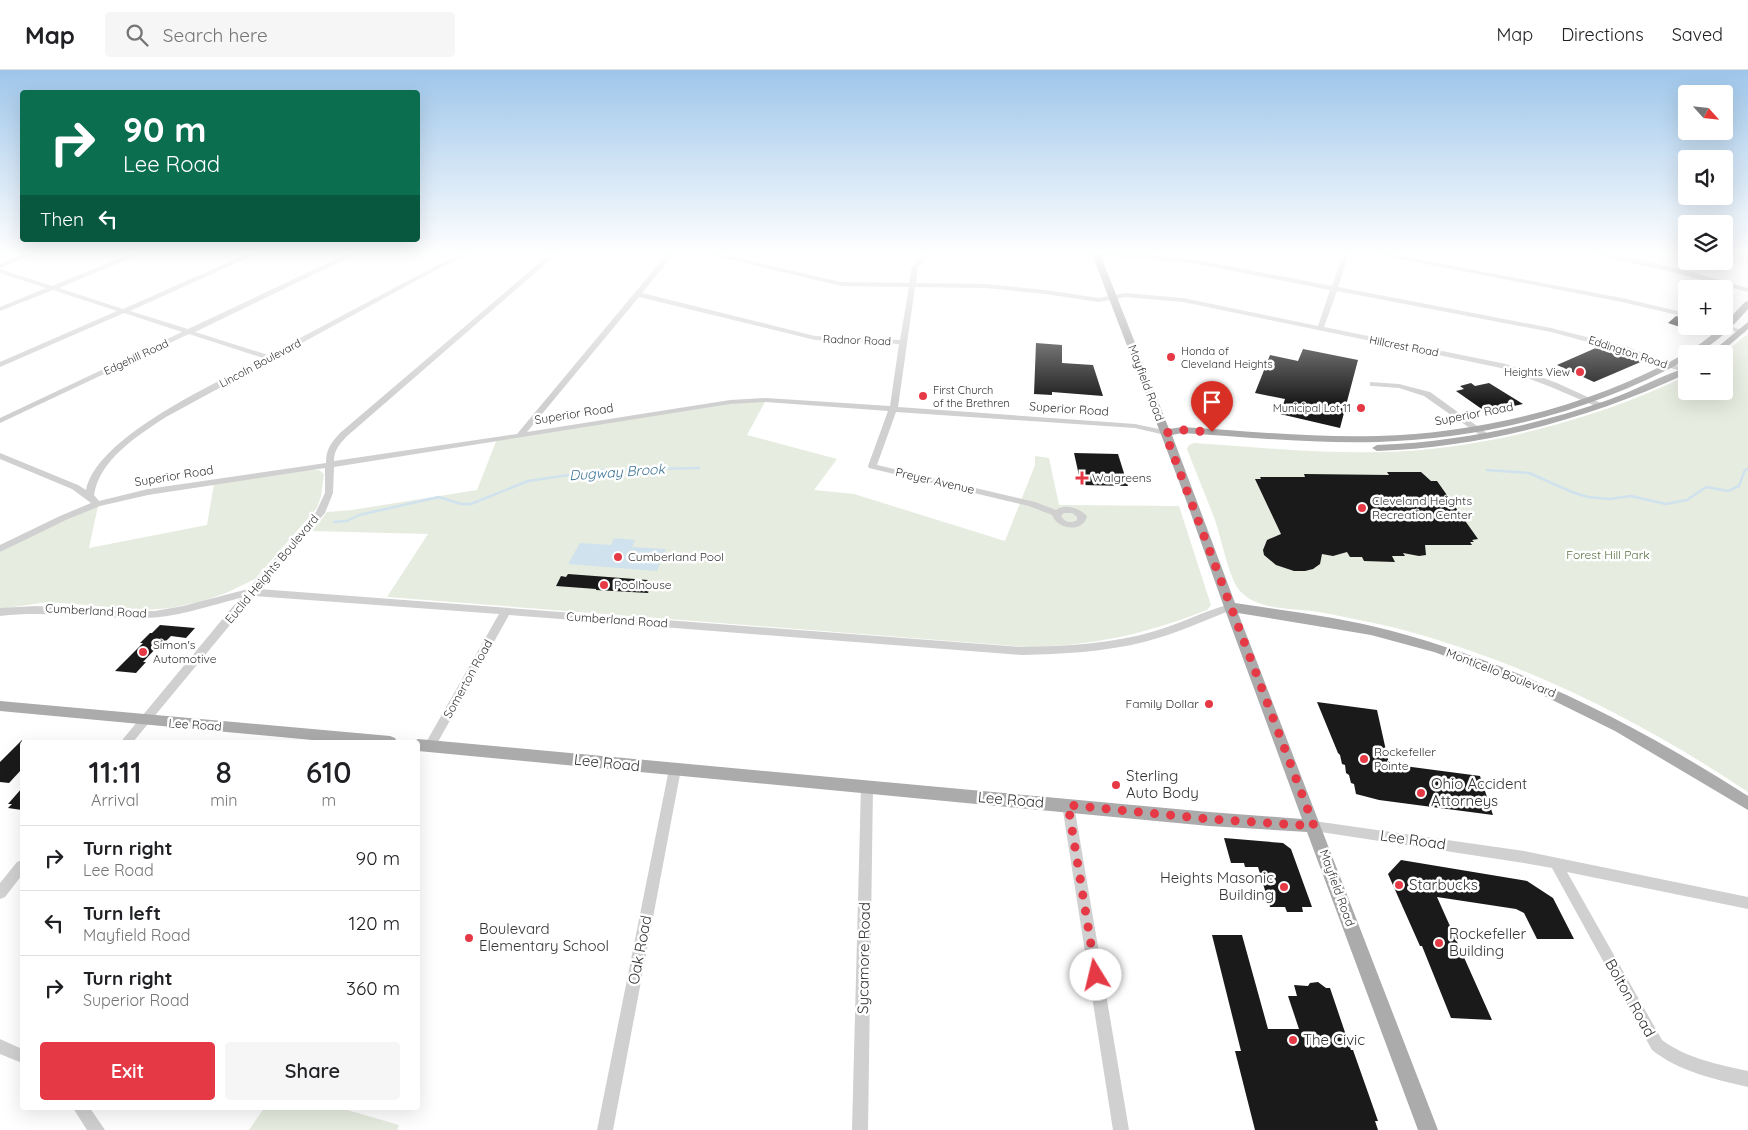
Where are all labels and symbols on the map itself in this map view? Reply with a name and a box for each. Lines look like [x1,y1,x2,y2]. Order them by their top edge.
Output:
north arrow [1678,85,1732,140]
street label: Radnor Road [823,332,891,348]
street label: Hillcrest Road [1368,332,1440,360]
street label: Eddington Road [1587,333,1669,371]
street label: Edgehill Road [101,336,171,378]
street label: Lincoln Boulevard [217,336,303,390]
street label: Mayfield Road [1125,342,1168,423]
place label: Honda of Cleveland Heights [1181,344,1273,371]
marker: Honda of Cleveland Heights [1165,351,1177,363]
place label: Heights View [1504,365,1570,379]
marker: Heights View [1574,366,1586,378]
pin [1191,381,1233,432]
place label: First Church of the Brethren [933,383,1010,410]
marker: First Church of the Brethren [917,390,929,402]
street label: Superior Road [1029,398,1109,419]
street label: Superior Road [1433,399,1514,428]
street label: Superior Road [533,400,614,427]
place label: Municipal Lot 11 [1273,401,1351,415]
marker: Municipal Lot 11 [1355,402,1367,414]
water label: Dugway Brook [568,460,667,484]
street label: Superior Road [133,462,214,489]
street label: Preyer Avenue [894,464,976,497]
place label: Walgreens [1092,470,1152,485]
marker: Walgreens [1076,472,1088,484]
place label: Cleveland Heights Recreation Center [1372,493,1473,522]
marker: Cleveland Heights Recreation Center [1356,502,1368,514]
street label: Euclid Heights Boulevard [222,511,322,626]
park label: Forest Hill Park [1566,547,1650,562]
place label: Cumberland Pool [628,549,724,564]
marker: Cumberland Pool [612,551,624,563]
place label: Poolhouse [614,577,672,592]
marker: Poolhouse [598,579,610,591]
street label: Cumberland Road [45,600,147,621]
street label: Cumberland Road [566,608,668,631]
place label: Simon's Automotive [153,637,217,666]
street label: Somerton Road [440,637,495,721]
street label: Monticello Boulevard [1444,645,1558,700]
marker: Simon's Automotive [137,646,149,658]
place label: Family Dollar [1126,696,1199,711]
marker: Family Dollar [1203,698,1215,710]
street label: Lee Road [168,715,222,734]
place label: Rockefeller Pointe [1374,744,1436,773]
street label: Lee Road [573,750,641,775]
marker: Rockefeller Pointe [1358,753,1370,765]
place label: Sterling Auto Body [1126,766,1199,802]
place label: Ohio Accident Attorneys [1431,774,1527,810]
marker: Sterling Auto Body [1110,779,1122,791]
street label: Lee Road [977,787,1045,812]
marker: Ohio Accident Attorneys [1415,787,1427,799]
street label: Lee Road [1379,825,1447,854]
street label: Mayfield Road [1317,847,1358,928]
place label: Heights Masonic Building [1160,868,1274,904]
place label: Starbucks [1409,875,1478,894]
marker: Starbucks [1393,879,1405,891]
marker: Heights Masonic Building [1278,881,1290,893]
street label: Sycamore Road [853,902,874,1014]
street label: Oak Road [624,914,656,986]
place label: Boulevard Elementary School [479,919,609,955]
place label: Rockefeller Building [1449,924,1527,960]
marker: Boulevard Elementary School [463,932,475,944]
marker: Rockefeller Building [1433,937,1445,949]
position arrow [1069,948,1121,1000]
street label: Bolton Road [1601,955,1660,1040]
place label: The Civic [1303,1030,1365,1049]
marker: The Civic [1287,1034,1299,1046]

